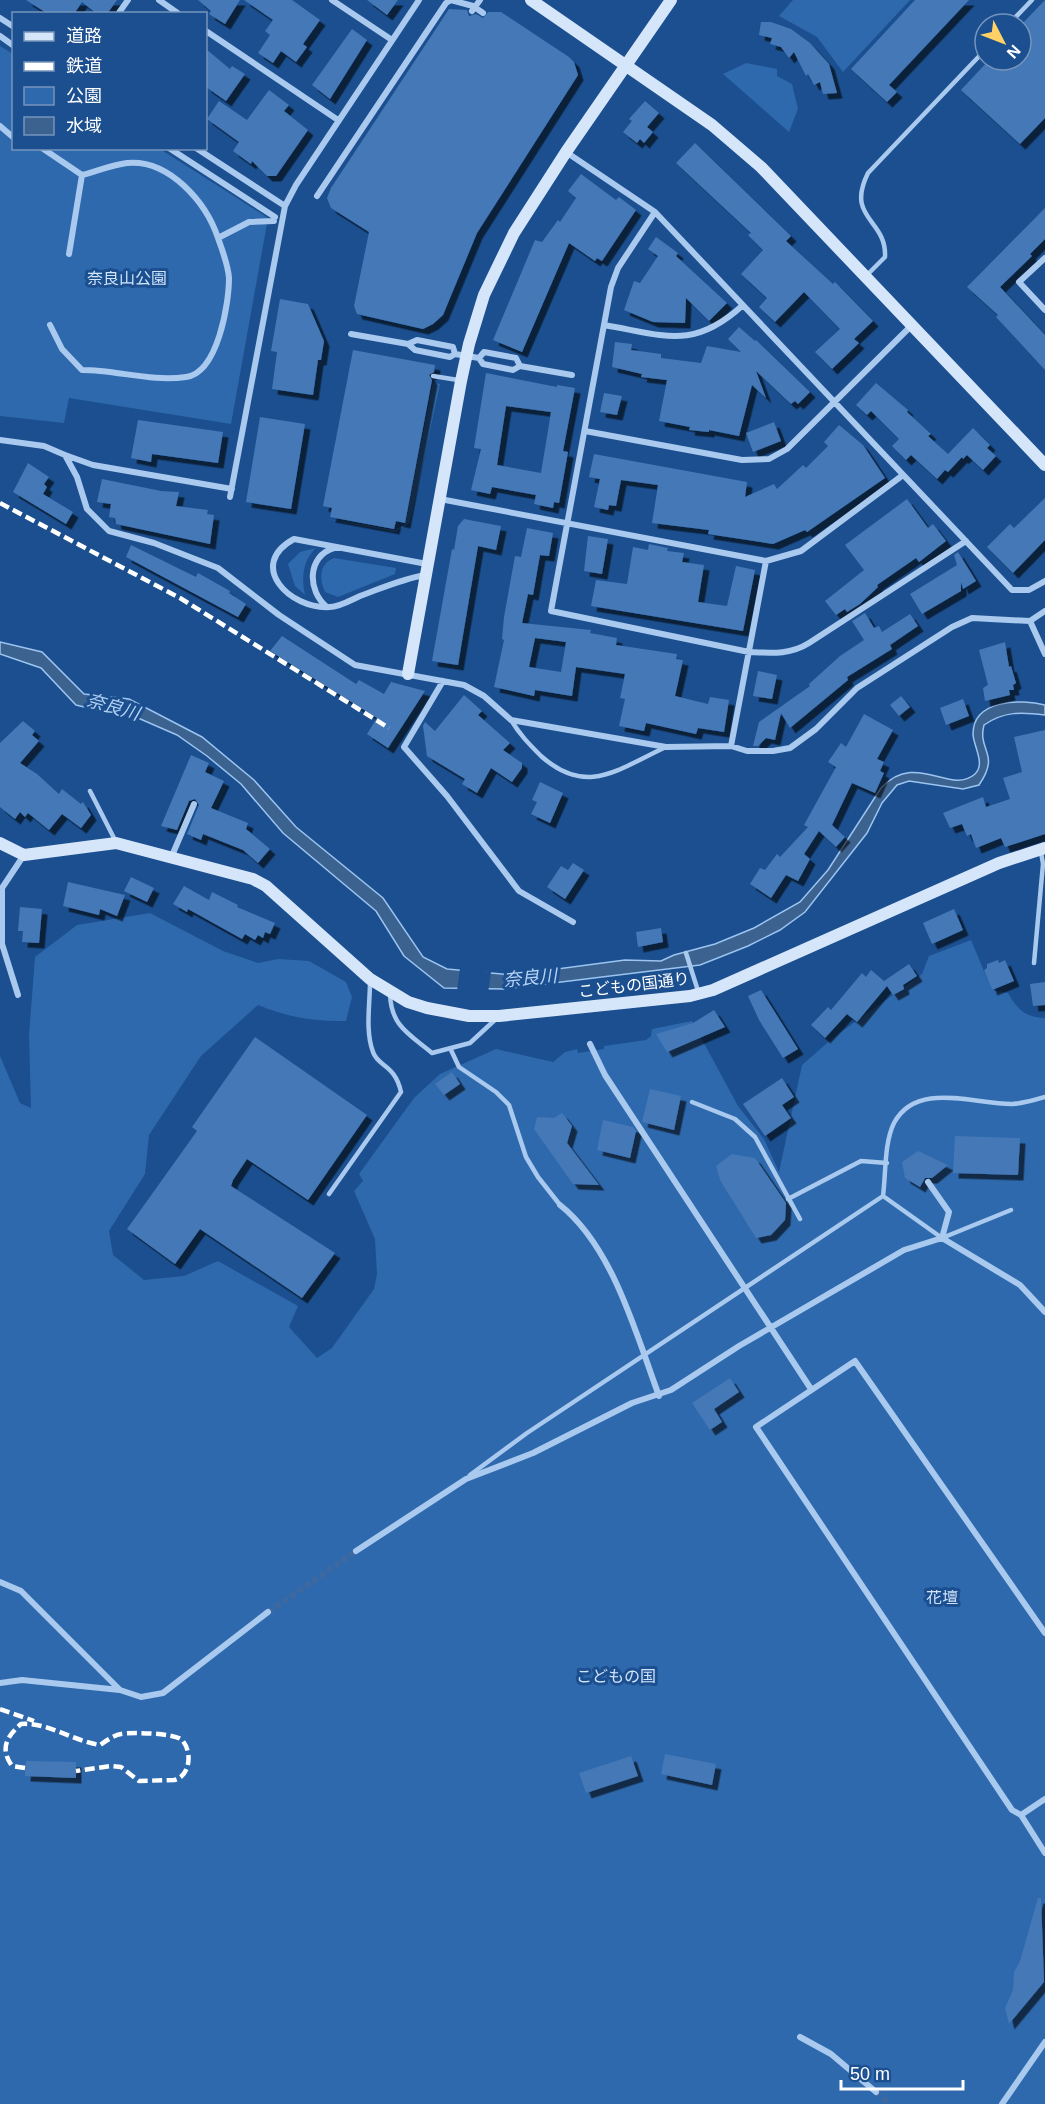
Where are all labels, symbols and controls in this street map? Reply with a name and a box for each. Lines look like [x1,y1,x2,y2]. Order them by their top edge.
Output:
legend [12,12,207,150]
north arrow [973,12,1033,72]
text: 道路 [66,26,102,46]
text: N [1004,42,1024,62]
text: 鉄道 [66,56,102,76]
text: 公園 [66,86,102,106]
text: 水域 [66,116,102,136]
park label: 奈良山公園 [87,270,167,287]
water label: 奈良川 [84,690,144,725]
water label: 奈良川 [502,966,560,990]
street label: こどもの国通り [577,970,691,1000]
park label: 花壇 [926,1589,958,1606]
park label: こどもの国 [576,1668,656,1685]
scale bar [841,2053,962,2091]
text: 50 m [850,2064,890,2084]

